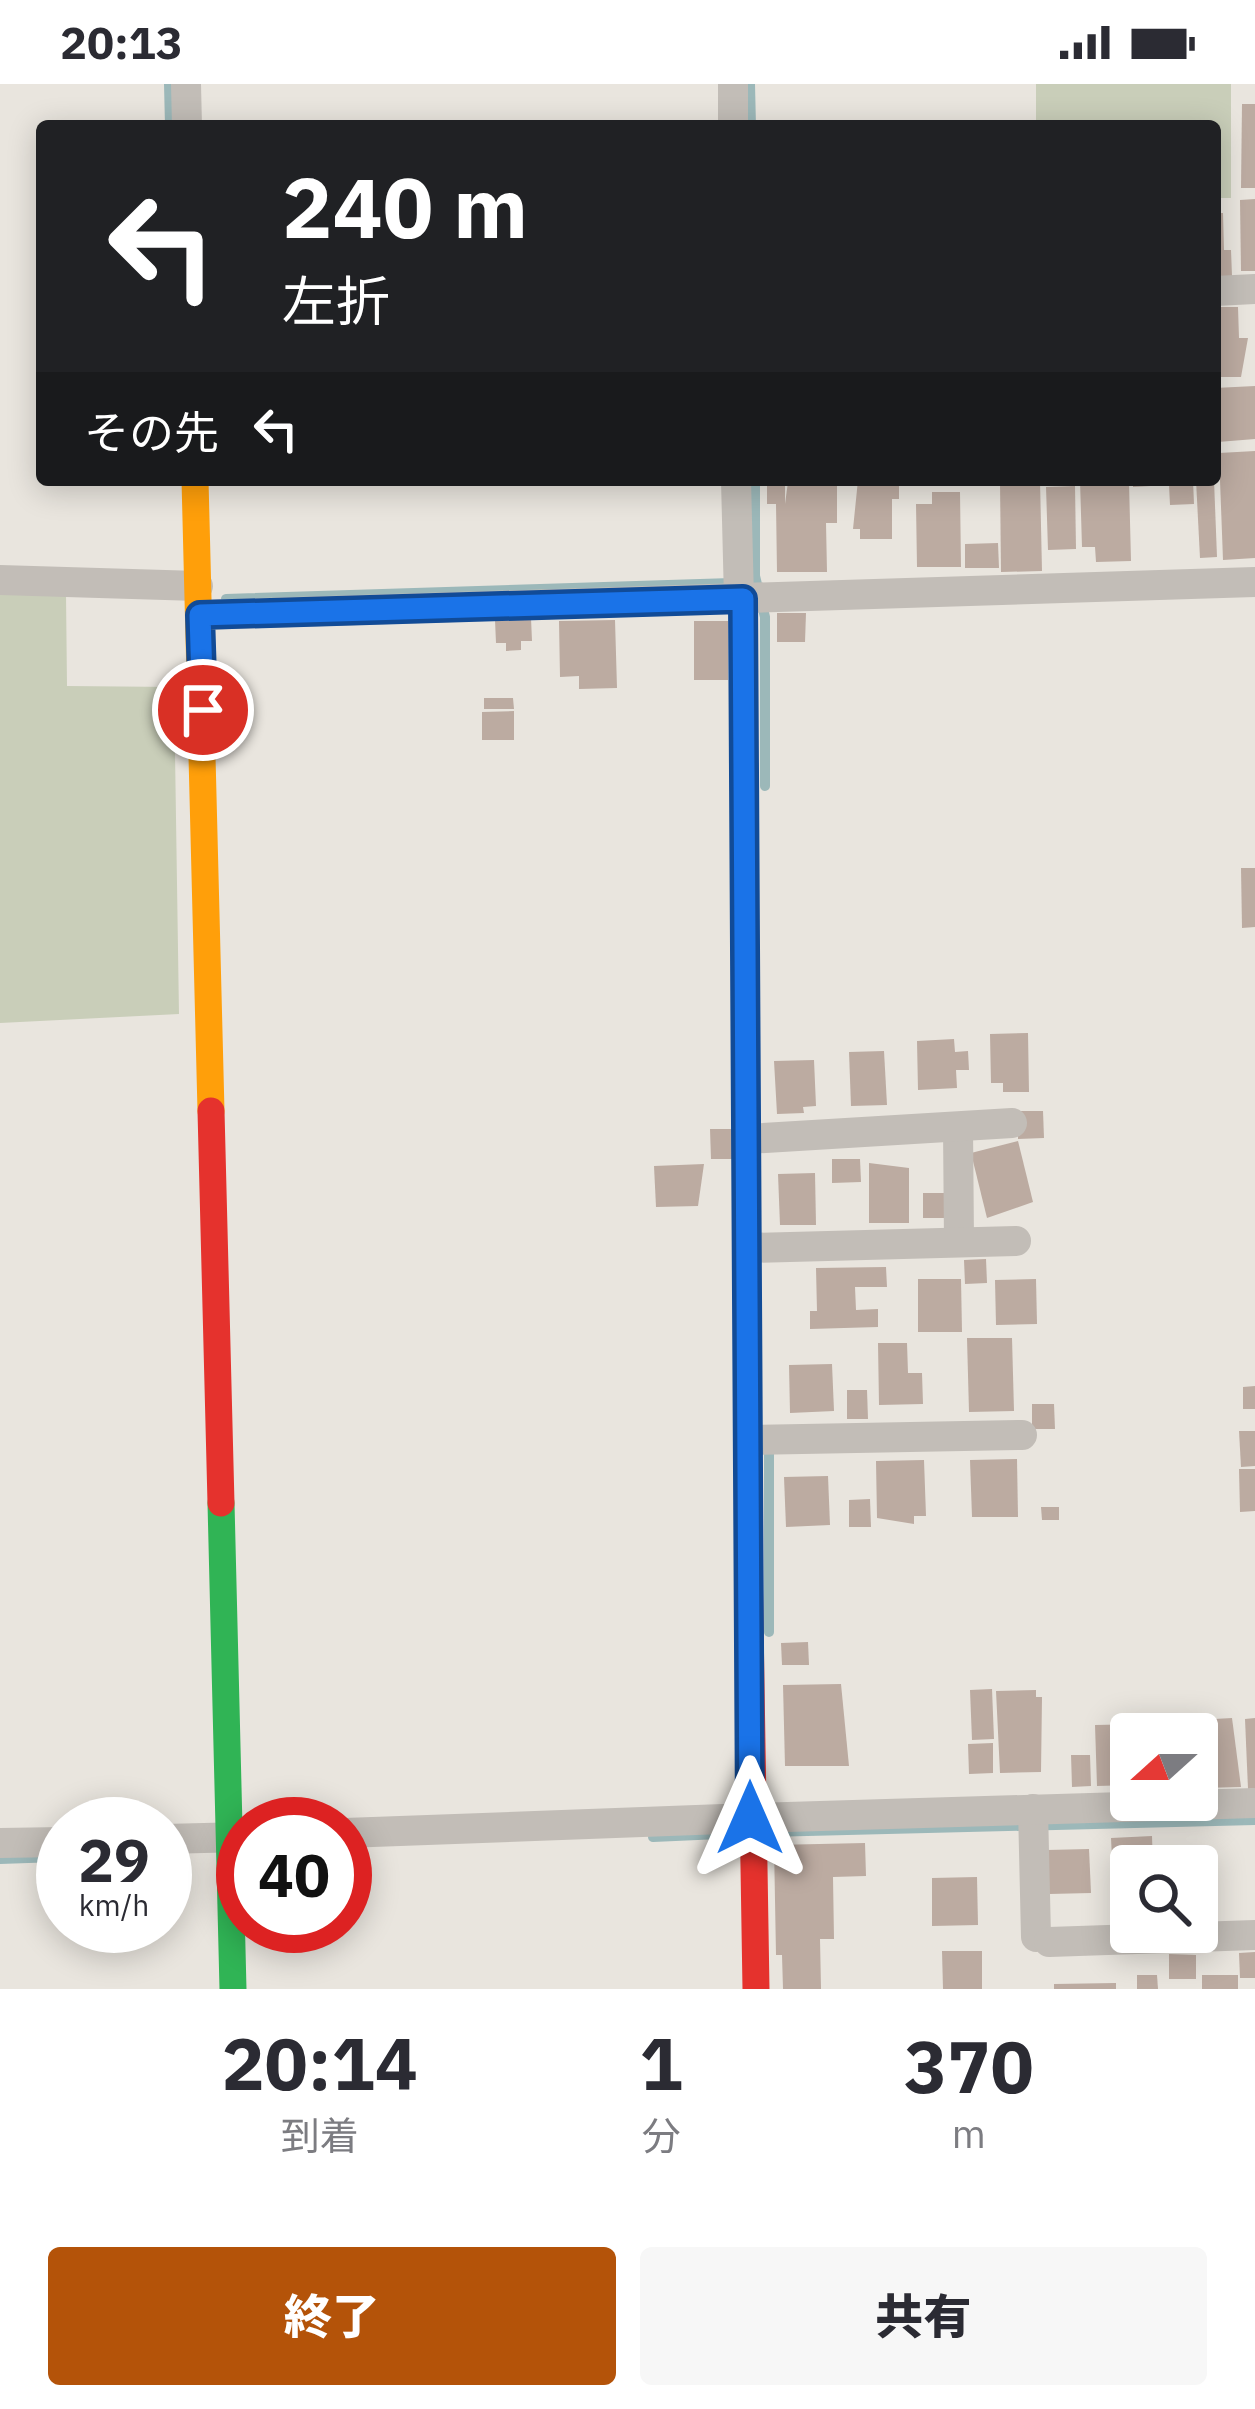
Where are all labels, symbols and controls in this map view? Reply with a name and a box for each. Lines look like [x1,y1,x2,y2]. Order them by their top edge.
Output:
text: 20:13 [60,13,183,71]
text: 240 m [282,152,528,261]
icon: left [84,168,240,324]
text: 左折 [282,266,390,336]
icon: left [243,396,309,462]
text: その先 [84,403,219,461]
pin [152,659,254,761]
icon: arrive [170,677,236,743]
north arrow [1110,1713,1218,1821]
map controls [1110,1713,1218,1953]
position arrow [687,1755,813,1881]
speed limit sign: 40 [216,1797,372,1953]
text: 29 [78,1820,150,1899]
button: search [1110,1845,1218,1953]
text: km/h [79,1885,149,1924]
text: 20:14 [221,2016,418,2110]
text: 1 [639,2016,683,2110]
text: 370 [904,2019,1034,2113]
text: m [952,2108,986,2159]
text: 到着 [281,2110,359,2161]
text: 分 [641,2110,680,2161]
button: 終了 [48,2247,616,2385]
button: 共有 [640,2247,1207,2385]

